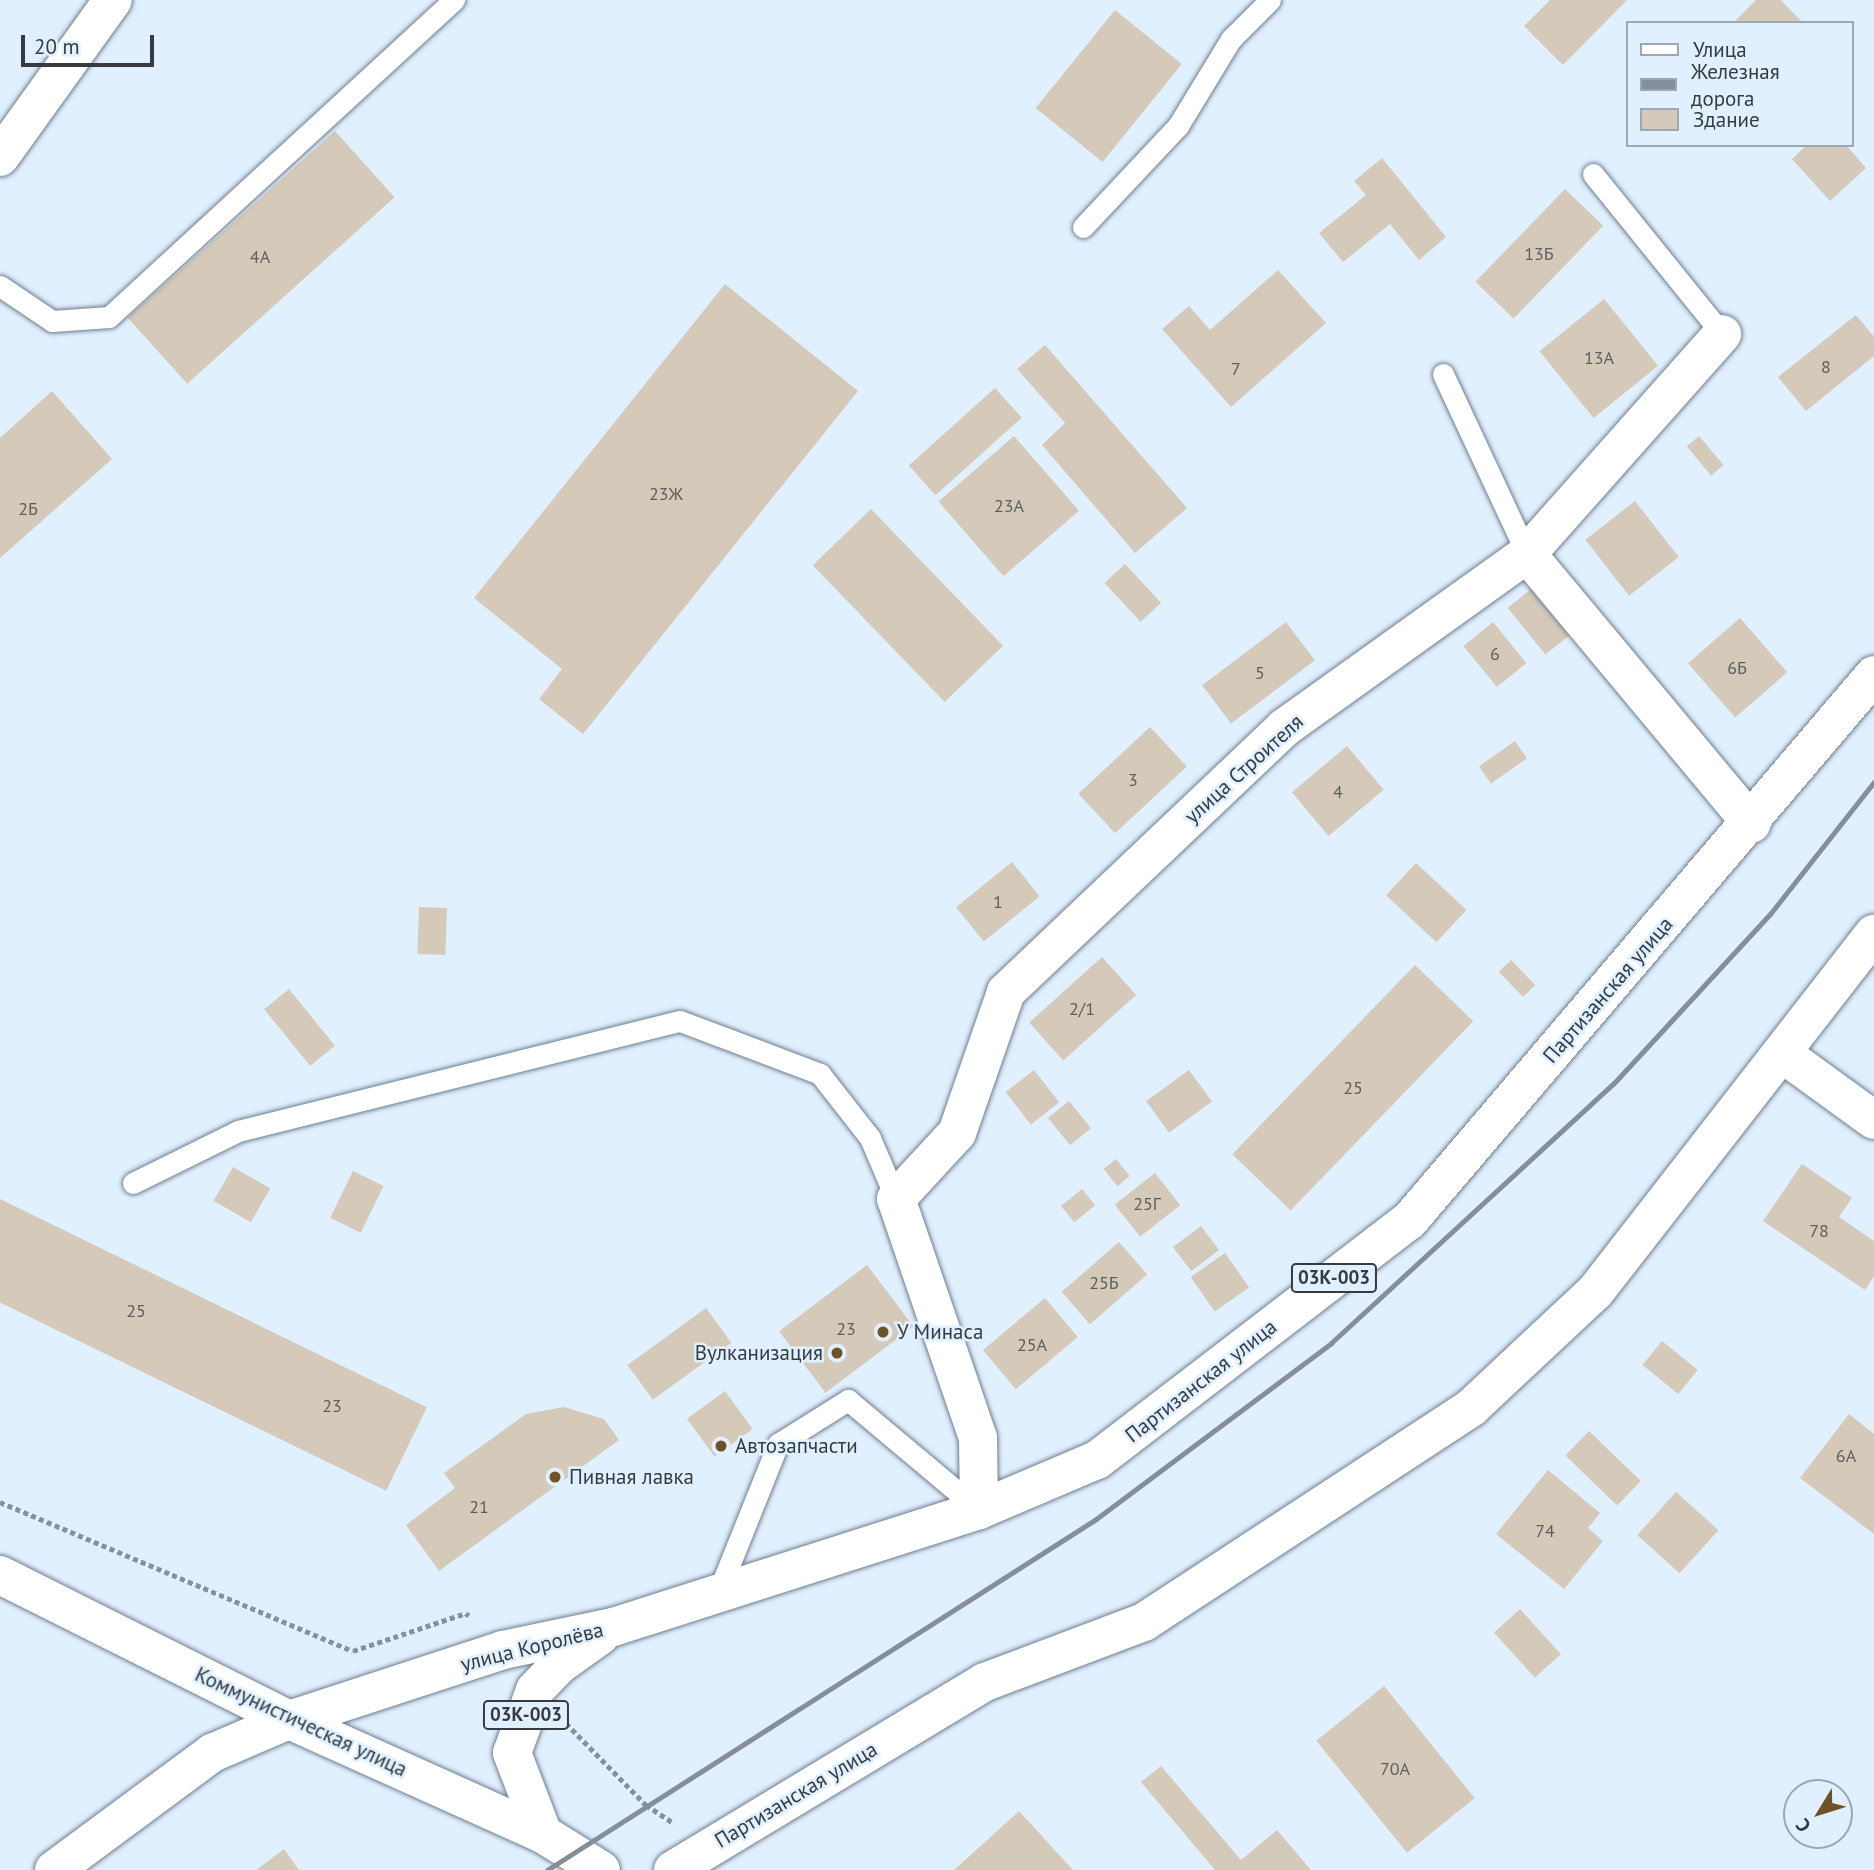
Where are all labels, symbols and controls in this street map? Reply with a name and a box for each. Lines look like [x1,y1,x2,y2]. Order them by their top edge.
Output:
scale bar [24,21,158,65]
legend [1626,21,1853,147]
text: 20 m [34,33,80,60]
text: Улица [1693,36,1747,63]
text: Железная дорога [1691,58,1780,112]
text: Здание [1693,106,1760,133]
house number: 13Б [1524,243,1554,265]
house number: 4А [250,246,270,268]
house number: 13А [1584,347,1614,369]
house number: 8 [1821,356,1831,378]
house number: 7 [1231,358,1241,380]
house number: 23Ж [649,483,683,505]
house number: 23А [994,495,1024,517]
house number: 2Б [18,498,38,520]
house number: 6 [1490,643,1500,665]
house number: 6Б [1727,657,1747,679]
house number: 5 [1255,662,1265,684]
street label: улица Строителя [1179,709,1309,829]
house number: 3 [1128,769,1138,791]
house number: 4 [1333,781,1343,803]
house number: 1 [993,891,1003,913]
street label: Партизанская улица [1538,912,1678,1068]
house number: 2/1 [1069,998,1095,1020]
house number: 25 [1343,1077,1363,1099]
house number: 25Г [1133,1193,1161,1215]
house number: 78 [1809,1220,1829,1242]
road number: 03К-003 [1290,1262,1378,1294]
house number: 25Б [1089,1272,1119,1294]
house number: 25 [126,1300,146,1322]
street label: Партизанская улица [1120,1314,1282,1448]
house number: 23 [836,1318,856,1340]
place label: У Минаса [897,1319,984,1345]
marker: У Минаса [875,1324,891,1340]
house number: 25А [1017,1334,1047,1356]
place label: Вулканизация [695,1340,823,1366]
marker: Вулканизация [829,1345,845,1361]
house number: 23 [322,1395,342,1417]
place label: Автозапчасти [735,1433,858,1459]
marker: Автозапчасти [713,1438,729,1454]
house number: 6А [1836,1445,1856,1467]
place label: Пивная лавка [569,1464,694,1490]
marker: Пивная лавка [547,1469,563,1485]
house number: 21 [469,1496,489,1518]
house number: 74 [1535,1520,1555,1542]
street label: улица Королёва [458,1617,606,1677]
street label: Коммунистическая улица [191,1662,411,1782]
road number: 03К-003 [482,1700,570,1730]
street label: Партизанская улица [710,1737,882,1853]
house number: 70А [1380,1758,1410,1780]
north arrow [1783,1779,1853,1849]
text: С [1790,1814,1816,1837]

